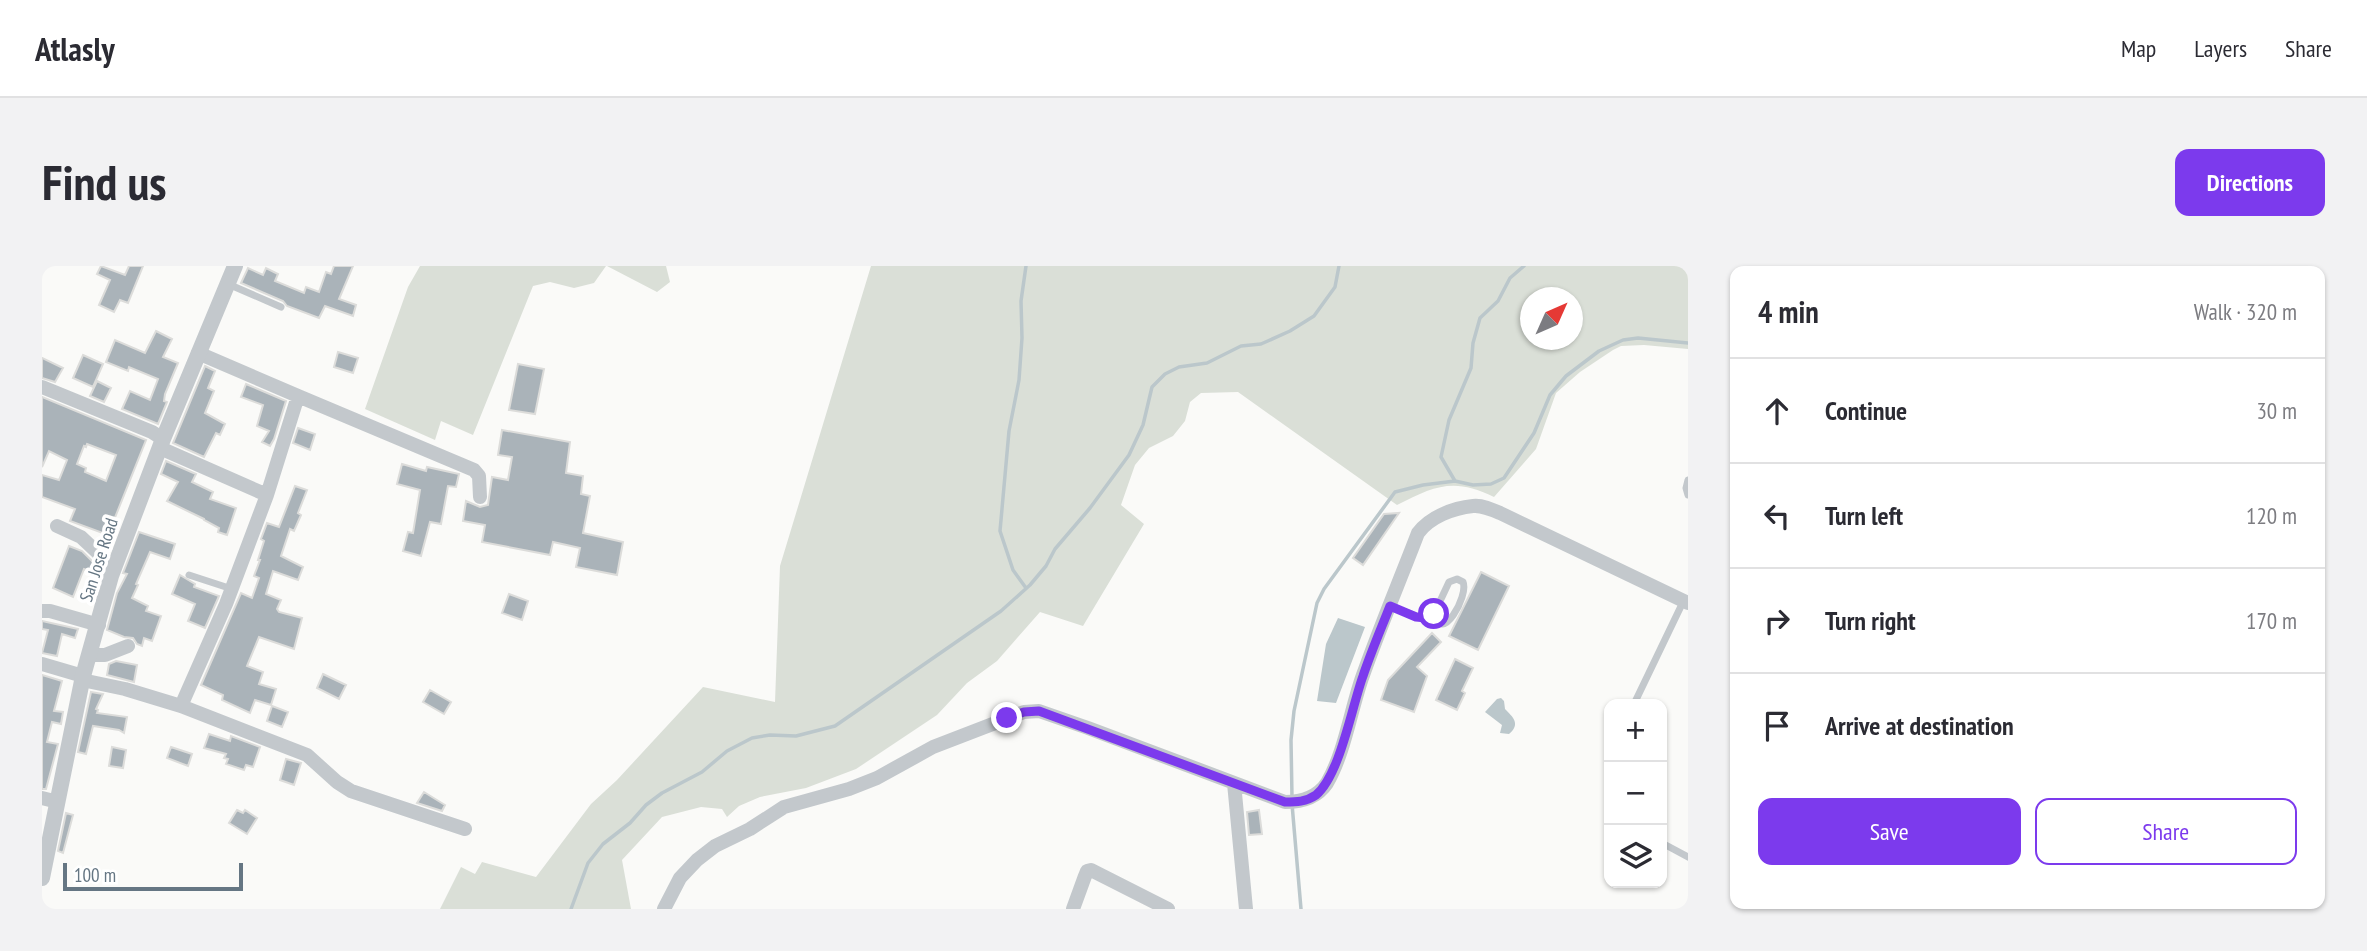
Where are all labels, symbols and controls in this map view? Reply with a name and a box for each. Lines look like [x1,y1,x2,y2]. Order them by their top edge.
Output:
text: Atlasly [35,27,115,70]
text: Map [2121,33,2156,64]
text: Layers [2194,33,2247,64]
text: Share [2285,33,2332,64]
button: Directions [2175,149,2325,216]
text: Find us [42,150,166,214]
north arrow [1520,287,1583,350]
text: 4 min [1758,292,1819,331]
text: Walk · 320 m [2194,297,2297,326]
icon: ahead [1758,392,1796,430]
text: Continue [1825,394,1907,427]
text: 30 m [2256,396,2297,425]
icon: left [1758,497,1796,535]
text: Turn left [1825,499,1903,532]
text: 120 m [2246,501,2297,530]
street label: San Jose Road [74,515,123,605]
route start [1418,598,1449,629]
icon: right [1758,602,1796,640]
text: Turn right [1825,604,1916,637]
text: 170 m [2246,606,2297,635]
map controls [1604,699,1667,888]
button: + [1604,699,1667,762]
route end [991,702,1022,733]
icon: arrive [1758,707,1796,745]
text: Arrive at destination [1825,709,2014,742]
button: − [1604,762,1667,825]
button: Save [1758,798,2021,865]
button: Share [2035,798,2297,865]
button: layers [1604,825,1667,888]
scale bar [63,860,243,892]
text: 100 m [74,863,116,887]

